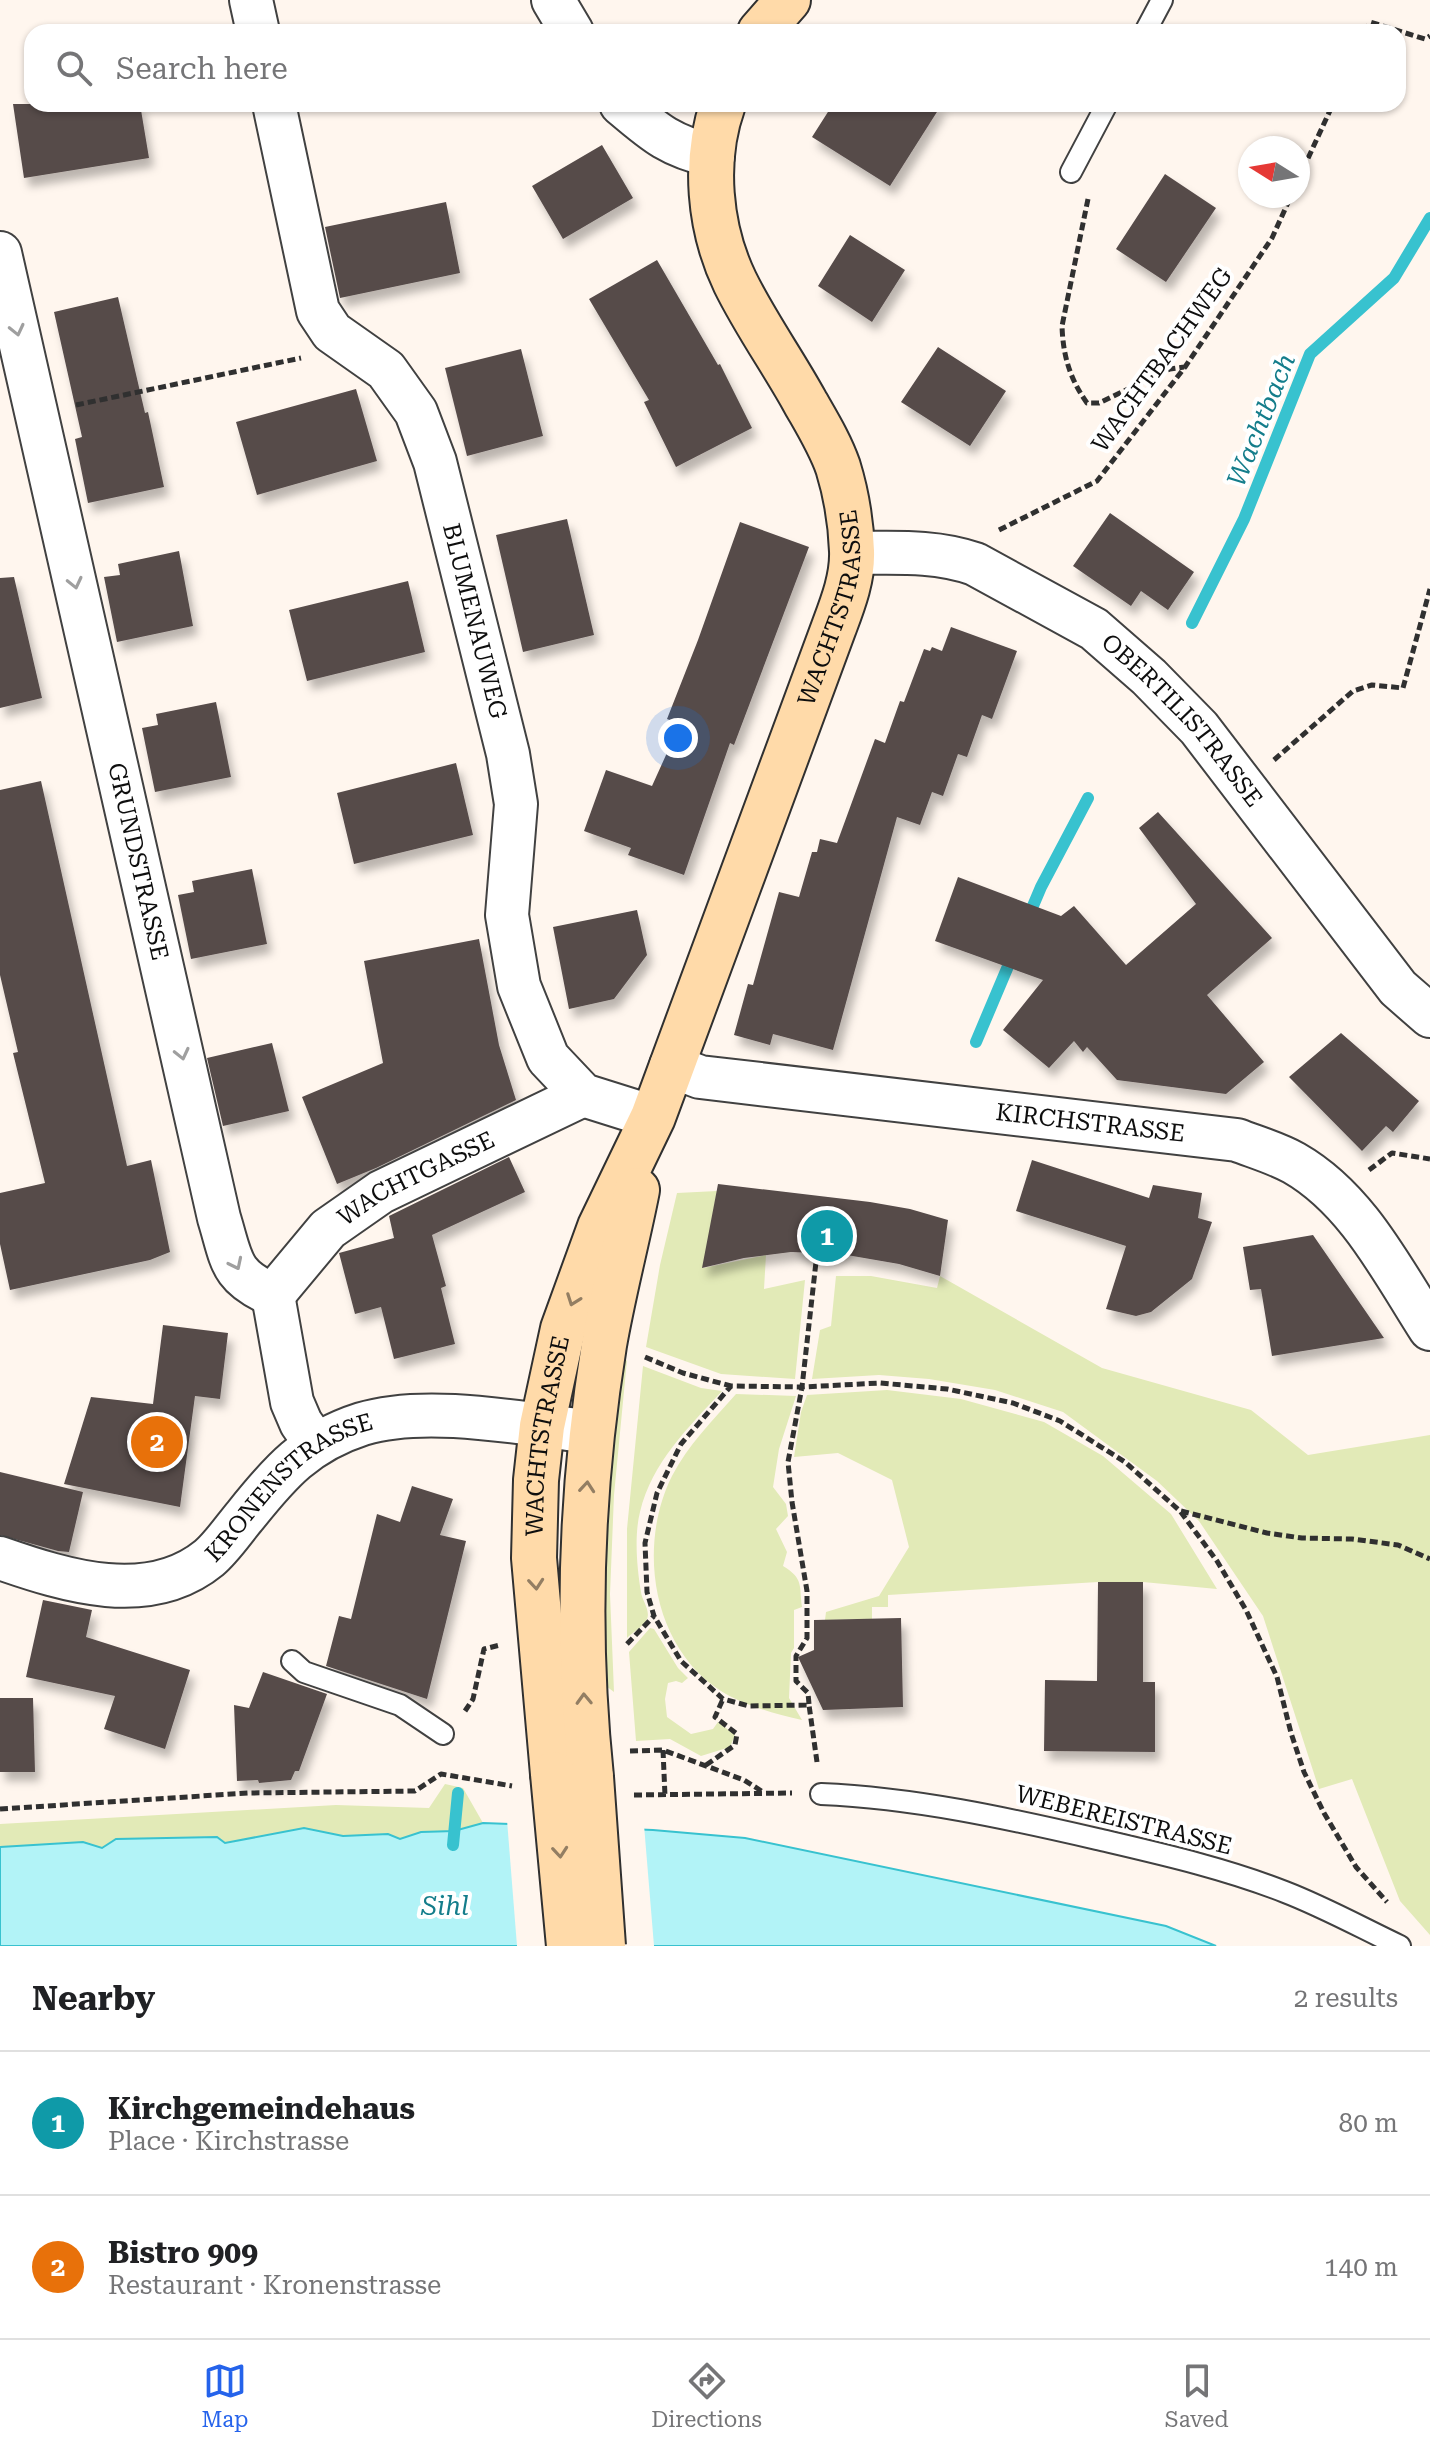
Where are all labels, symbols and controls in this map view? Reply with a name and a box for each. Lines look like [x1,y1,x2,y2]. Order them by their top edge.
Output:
search box [24,24,1406,112]
icon: search [52,46,96,90]
text: Search here [116,51,288,86]
north arrow [1238,136,1310,208]
street label: WACHTBACHWEG [1086,262,1238,457]
one-way arrow [8,322,25,336]
water label: Wachtbach [1221,349,1301,491]
street label: WACHTSTRASSE [792,508,866,709]
street label: BLUMENAUWEG [437,521,513,722]
one-way arrow [65,576,82,589]
street label: OBERTILISTRASSE [1096,628,1268,812]
your location [658,718,698,758]
street label: GRUNDSTRASSE [102,760,174,963]
one-way arrow [173,1047,190,1061]
street label: KIRCHSTRASSE [994,1098,1186,1148]
street label: WACHTGASSE [333,1126,499,1232]
pin: 1 [801,1206,853,1266]
one-way arrow [226,1256,242,1271]
one-way arrow [566,1292,583,1306]
street label: WACHTSTRASSE [521,1333,575,1537]
street label: KRONENSTRASSE [200,1408,376,1568]
pin: 2 [131,1412,183,1472]
one-way arrow [579,1480,596,1493]
one-way arrow [527,1578,544,1591]
one-way arrow [576,1692,593,1705]
street label: WEBEREISTRASSE [1013,1780,1235,1860]
one-way arrow [552,1846,569,1859]
water label: Sihl [420,1891,469,1921]
text: Nearby [32,1978,155,2018]
text: 2 results [1294,1983,1398,2013]
text: Kirchgemeindehaus [108,2091,415,2126]
text: 1 [51,2108,65,2138]
text: 80 m [1339,2108,1398,2138]
text: Place · Kirchstrasse [108,2126,349,2156]
text: Bistro 909 [108,2235,258,2270]
text: 2 [51,2252,65,2282]
text: 140 m [1324,2252,1398,2282]
text: Restaurant · Kronenstrasse [108,2270,441,2300]
tab: Map [201,2359,248,2432]
tab: Directions [651,2359,762,2432]
tab: Saved [1165,2359,1229,2432]

